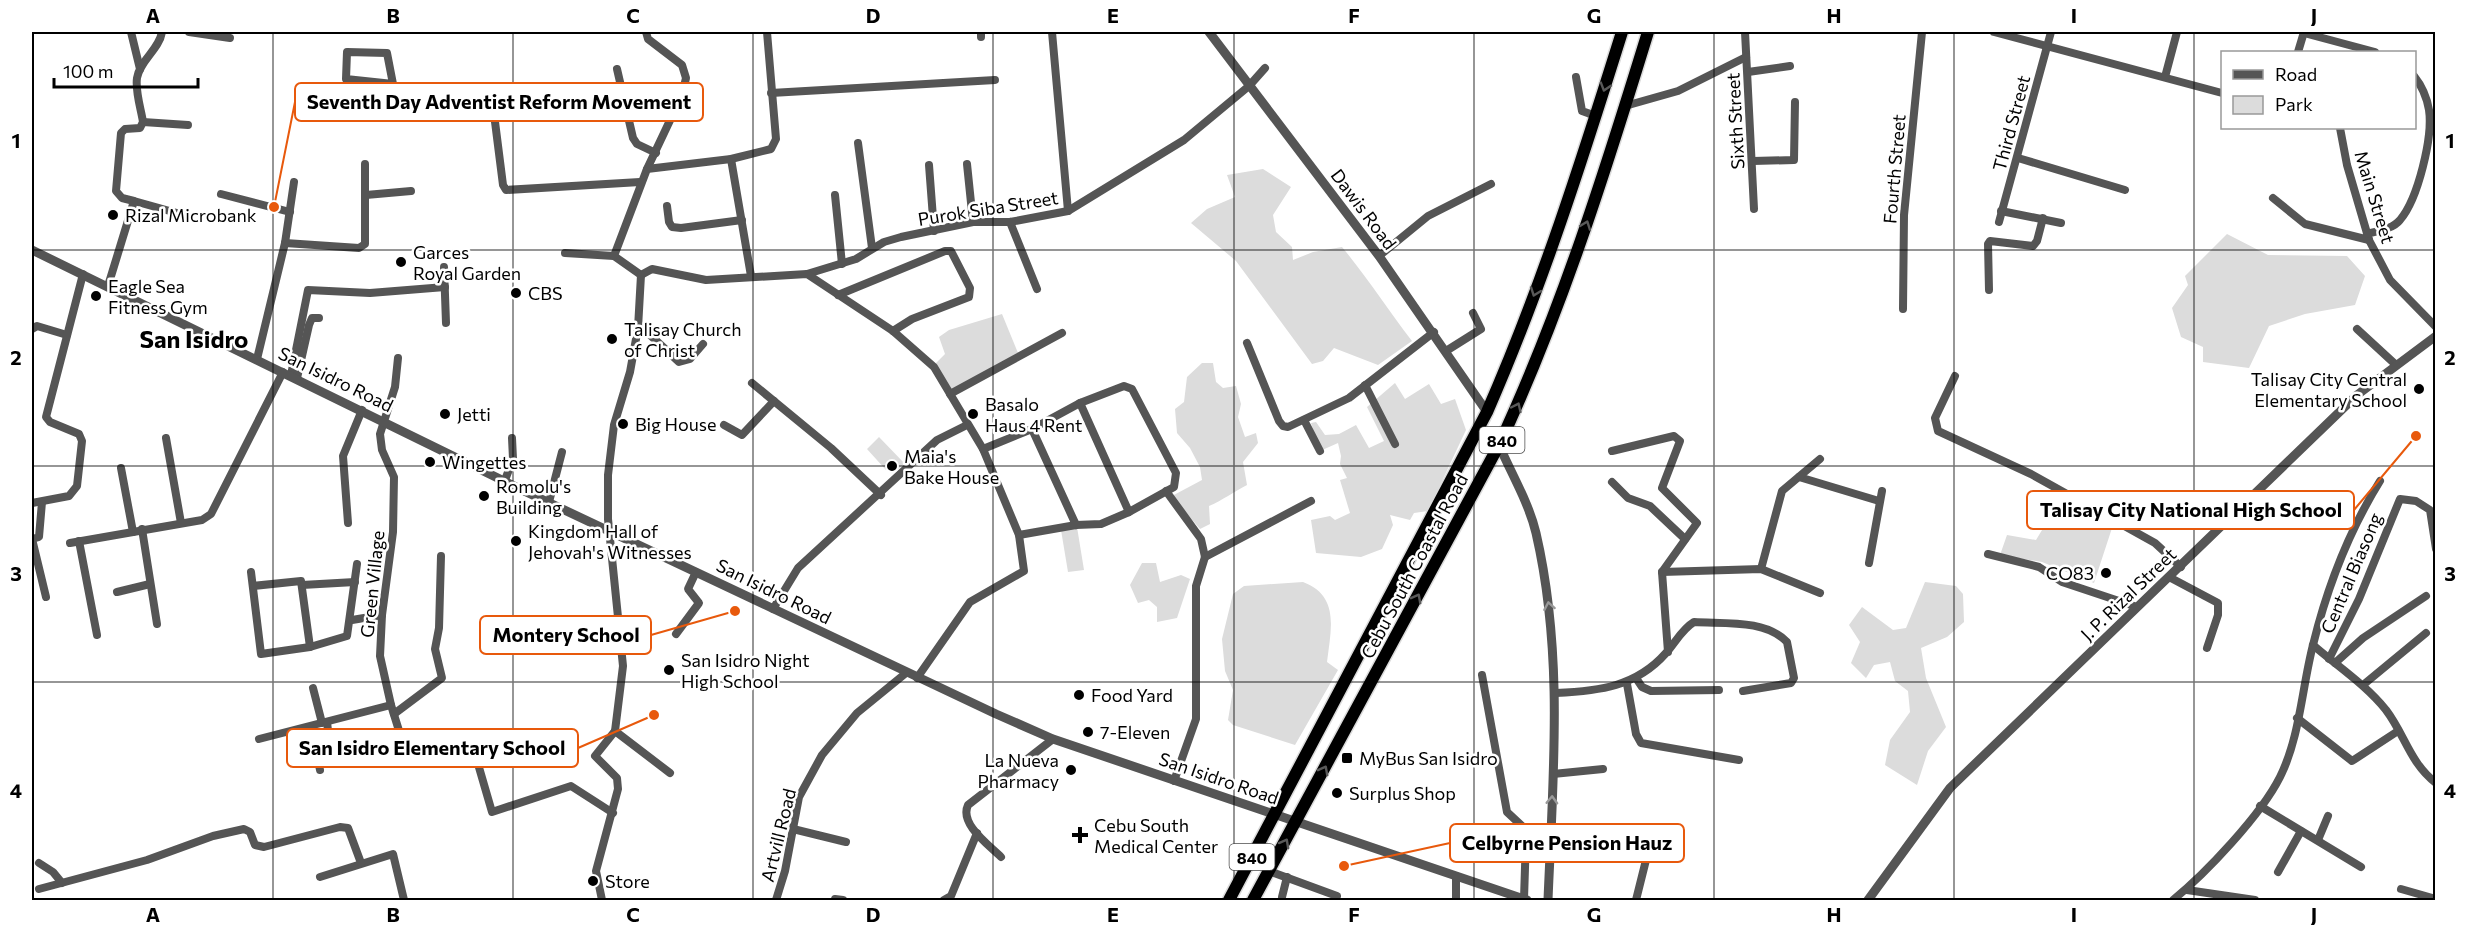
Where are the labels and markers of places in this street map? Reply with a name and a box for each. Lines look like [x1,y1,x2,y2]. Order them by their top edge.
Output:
callout: Seventh Day Adventist Reform Movement [295,83,703,121]
place label: Rizal Microbank [125,204,257,226]
marker: Rizal Microbank [106,208,120,222]
place label: Garces Royal Garden [413,241,521,284]
marker: Garces Royal Garden [394,255,408,269]
place label: Eagle Sea Fitness Gym [108,275,208,318]
place label: CBS [528,282,563,304]
marker: CBS [509,286,523,300]
marker: Eagle Sea Fitness Gym [89,289,103,303]
place label: Talisay Church of Christ [624,318,742,361]
marker: Talisay Church of Christ [605,332,619,346]
place label: Talisay City Central Elementary School [2251,368,2407,411]
marker: Talisay City Central Elementary School [2412,382,2426,396]
place label: Basalo Haus 4 Rent [985,393,1083,436]
place label: Jetti [457,403,491,425]
marker: Jetti [438,407,452,421]
marker: Basalo Haus 4 Rent [966,407,980,421]
place label: Big House [635,413,716,435]
marker: Big House [616,417,630,431]
place label: Maia's Bake House [904,445,999,488]
place label: Wingettes [442,451,527,473]
marker: Wingettes [423,455,437,469]
marker: Maia's Bake House [885,459,899,473]
place label: Romolu's Building [496,475,571,518]
marker: Romolu's Building [477,489,491,503]
callout: Talisay City National High School [2027,491,2354,529]
place label: Kingdom Hall of Jehovah's Witnesses [528,520,692,563]
marker: Kingdom Hall of Jehovah's Witnesses [509,534,523,548]
place label: CO83 [2046,562,2094,584]
marker: CO83 [2099,566,2113,580]
callout: Montery School [480,616,651,654]
place label: San Isidro Night High School [681,649,810,692]
marker: San Isidro Night High School [662,663,676,677]
place label: Food Yard [1091,684,1173,706]
marker: Food Yard [1072,688,1086,702]
place label: 7-Eleven [1100,721,1170,743]
marker: 7-Eleven [1081,725,1095,739]
callout: San Isidro Elementary School [287,729,578,767]
place label: MyBus San Isidro [1359,747,1498,769]
place label: La Nueva Pharmacy [977,749,1059,792]
marker: MyBus San Isidro [1340,751,1354,765]
marker: La Nueva Pharmacy [1064,763,1078,777]
place label: Surplus Shop [1349,782,1456,804]
marker: Surplus Shop [1330,786,1344,800]
place label: Cebu South Medical Center [1094,814,1218,857]
callout: Celbyrne Pension Hauz [1450,824,1684,862]
marker: Cebu South Medical Center [1071,826,1089,844]
place label: Store [605,870,650,892]
marker: Store [586,874,600,888]

